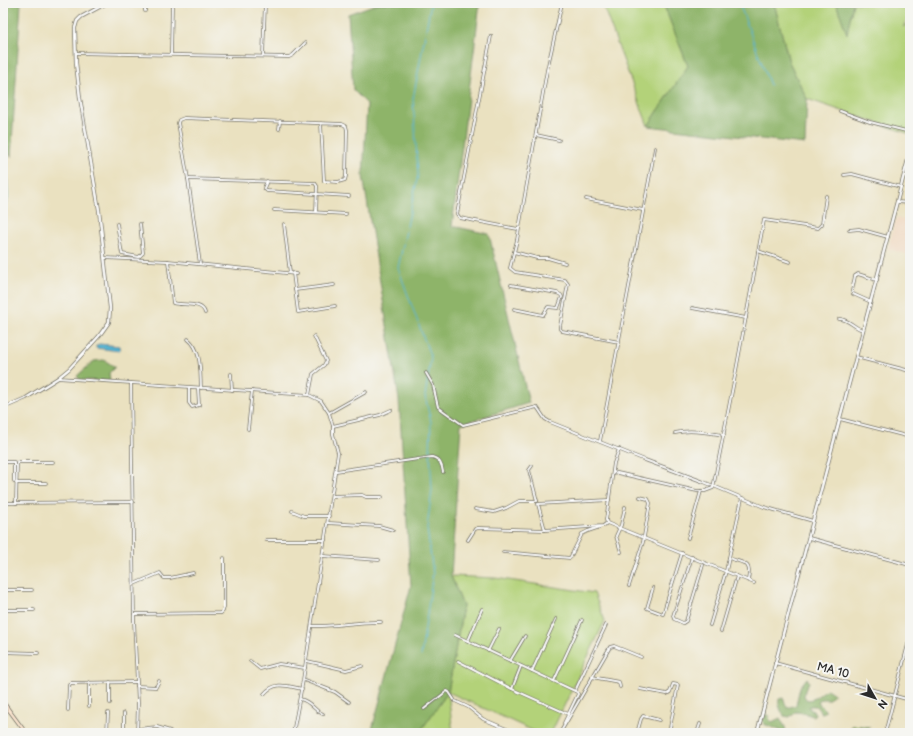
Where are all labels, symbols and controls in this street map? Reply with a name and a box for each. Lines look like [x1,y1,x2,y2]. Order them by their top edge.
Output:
street label: MA 10 [815,659,851,682]
north arrow [855,678,895,718]
text: N [875,697,890,711]

